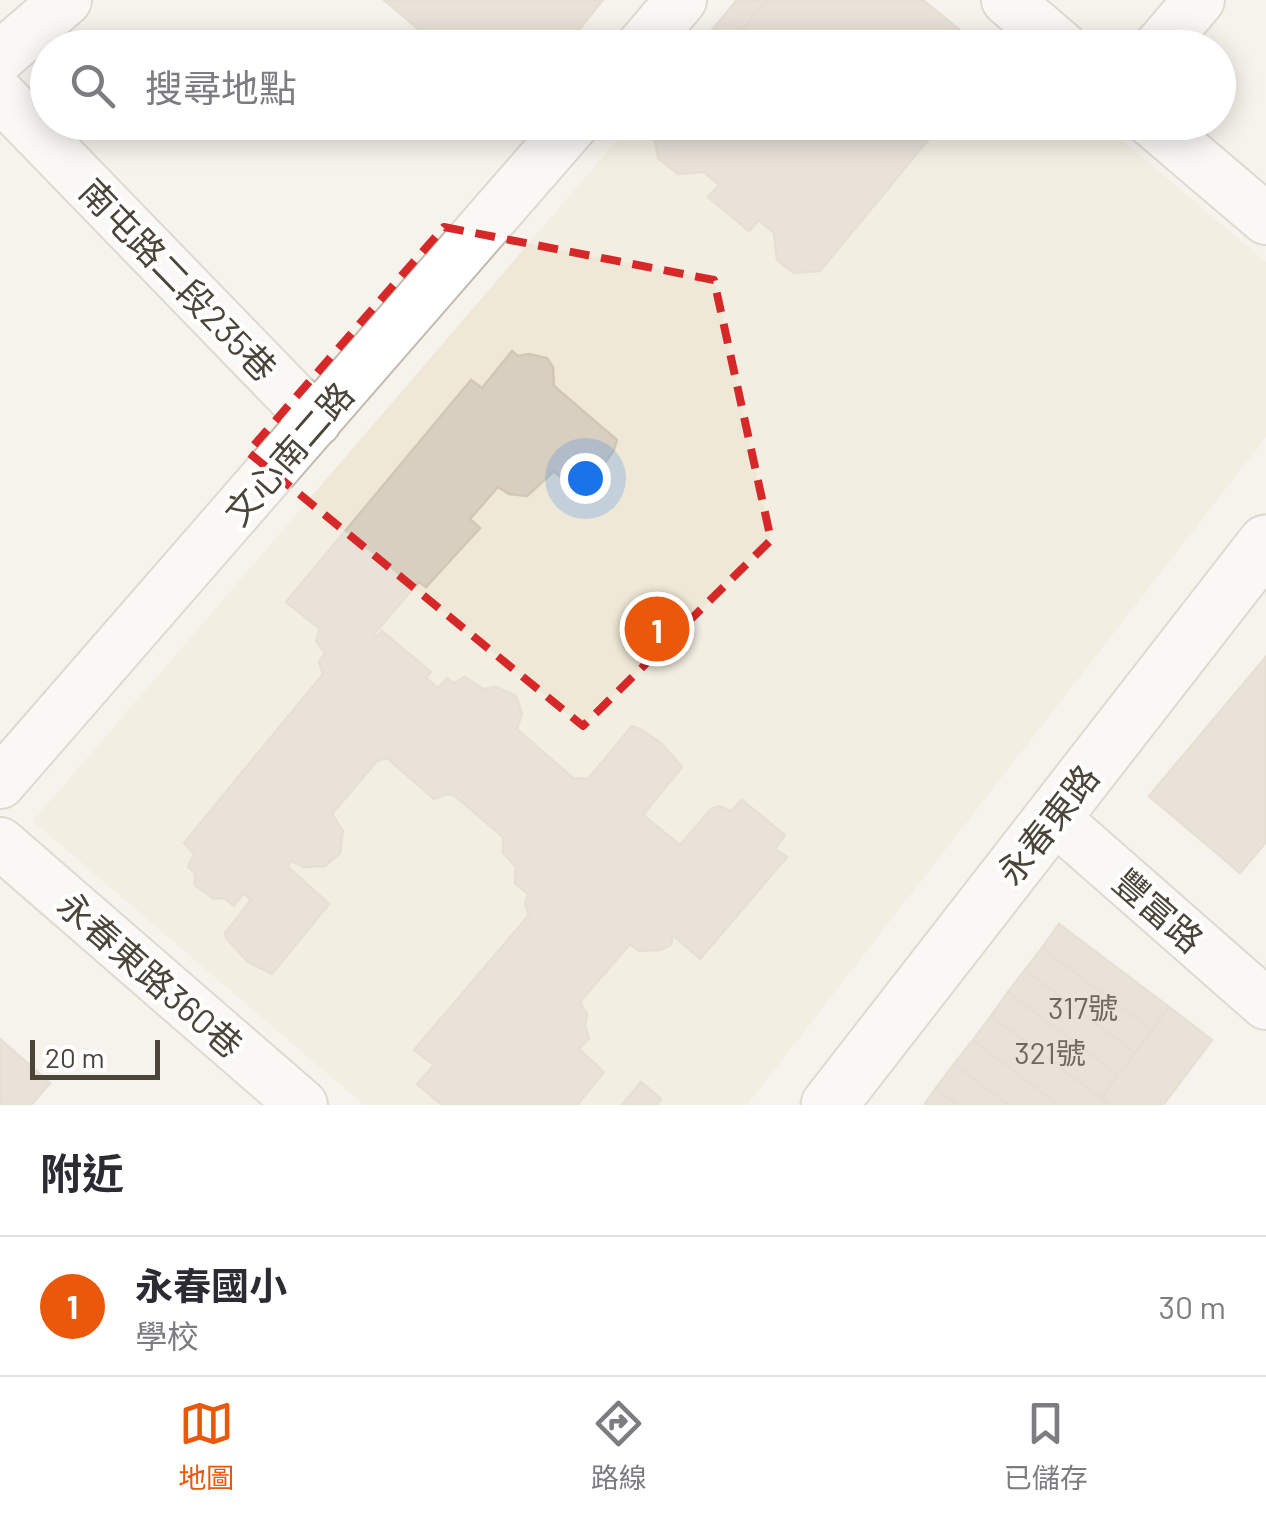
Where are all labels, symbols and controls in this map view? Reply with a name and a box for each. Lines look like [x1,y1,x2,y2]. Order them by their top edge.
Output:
search box [30,30,1236,140]
icon: search [65,58,120,113]
text: 搜尋地點 [145,64,297,110]
street label: 南屯路二段235巷 [72,169,286,389]
street label: 文心南二路 [215,373,361,533]
your location [560,453,611,504]
pin: 1 [624,592,690,666]
street label: 永春東路 [987,756,1107,892]
street label: 豐富路 [1106,860,1212,960]
street label: 永春東路360巷 [50,882,252,1066]
house number: 317號 [1048,989,1118,1025]
house number: 321號 [1014,1034,1086,1070]
scale bar [30,1035,160,1080]
text: 20 m [45,1040,105,1074]
text: 附近 [40,1147,124,1197]
text: 永春國小 [135,1262,287,1308]
text: 1 [67,1287,78,1325]
text: 30 m [1159,1287,1226,1325]
text: 學校 [135,1316,199,1354]
tab: 地圖 [178,1396,234,1496]
tab: 路線 [591,1396,647,1496]
tab: 已儲存 [1004,1396,1088,1496]

